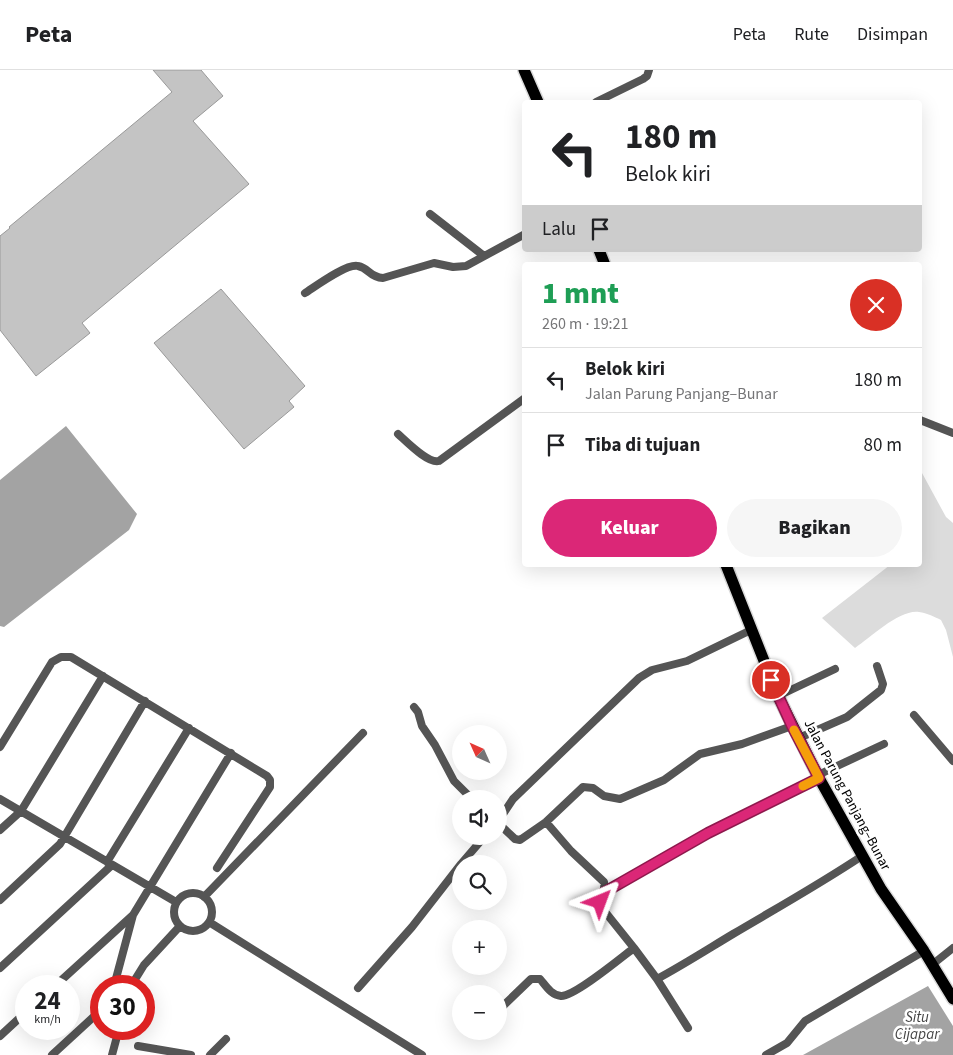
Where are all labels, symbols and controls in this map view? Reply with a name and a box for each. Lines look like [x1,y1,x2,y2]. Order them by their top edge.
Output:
text: Peta [25,17,72,52]
text: Peta [733,22,766,47]
text: Rute [794,22,829,47]
text: Disimpan [857,22,928,47]
text: 180 m [625,112,717,162]
icon: left [542,120,607,185]
text: Belok kiri [625,158,711,190]
icon: arrive [586,215,614,243]
text: Lalu [542,216,576,243]
text: 1 mnt [542,272,619,315]
button: close [850,279,902,331]
text: 260 m · 19:21 [542,313,629,335]
text: Belok kiri [585,356,665,383]
icon: left [542,366,570,394]
text: 180 m [854,367,902,394]
text: Jalan Parung Panjang–Bunar [585,383,778,405]
icon: arrive [542,431,570,459]
text: Tiba di tujuan [585,432,700,459]
text: 80 m [864,432,902,459]
button: Keluar [542,499,717,557]
button: Bagikan [727,499,902,557]
pin [750,659,792,701]
icon: arrive [757,666,785,694]
street label: Jalan Parung Panjang–Bunar [799,716,895,874]
north arrow [452,725,508,780]
map controls [452,725,507,1040]
button: sound [452,790,507,845]
button: search [452,855,507,910]
position arrow [573,875,625,927]
button: + [452,920,507,975]
speed limit sign: 30 [90,975,155,1040]
text: 24 [34,983,61,1019]
button: − [452,985,507,1040]
water label: Situ Cijapar [895,1007,940,1045]
text: km/h [34,1011,61,1028]

